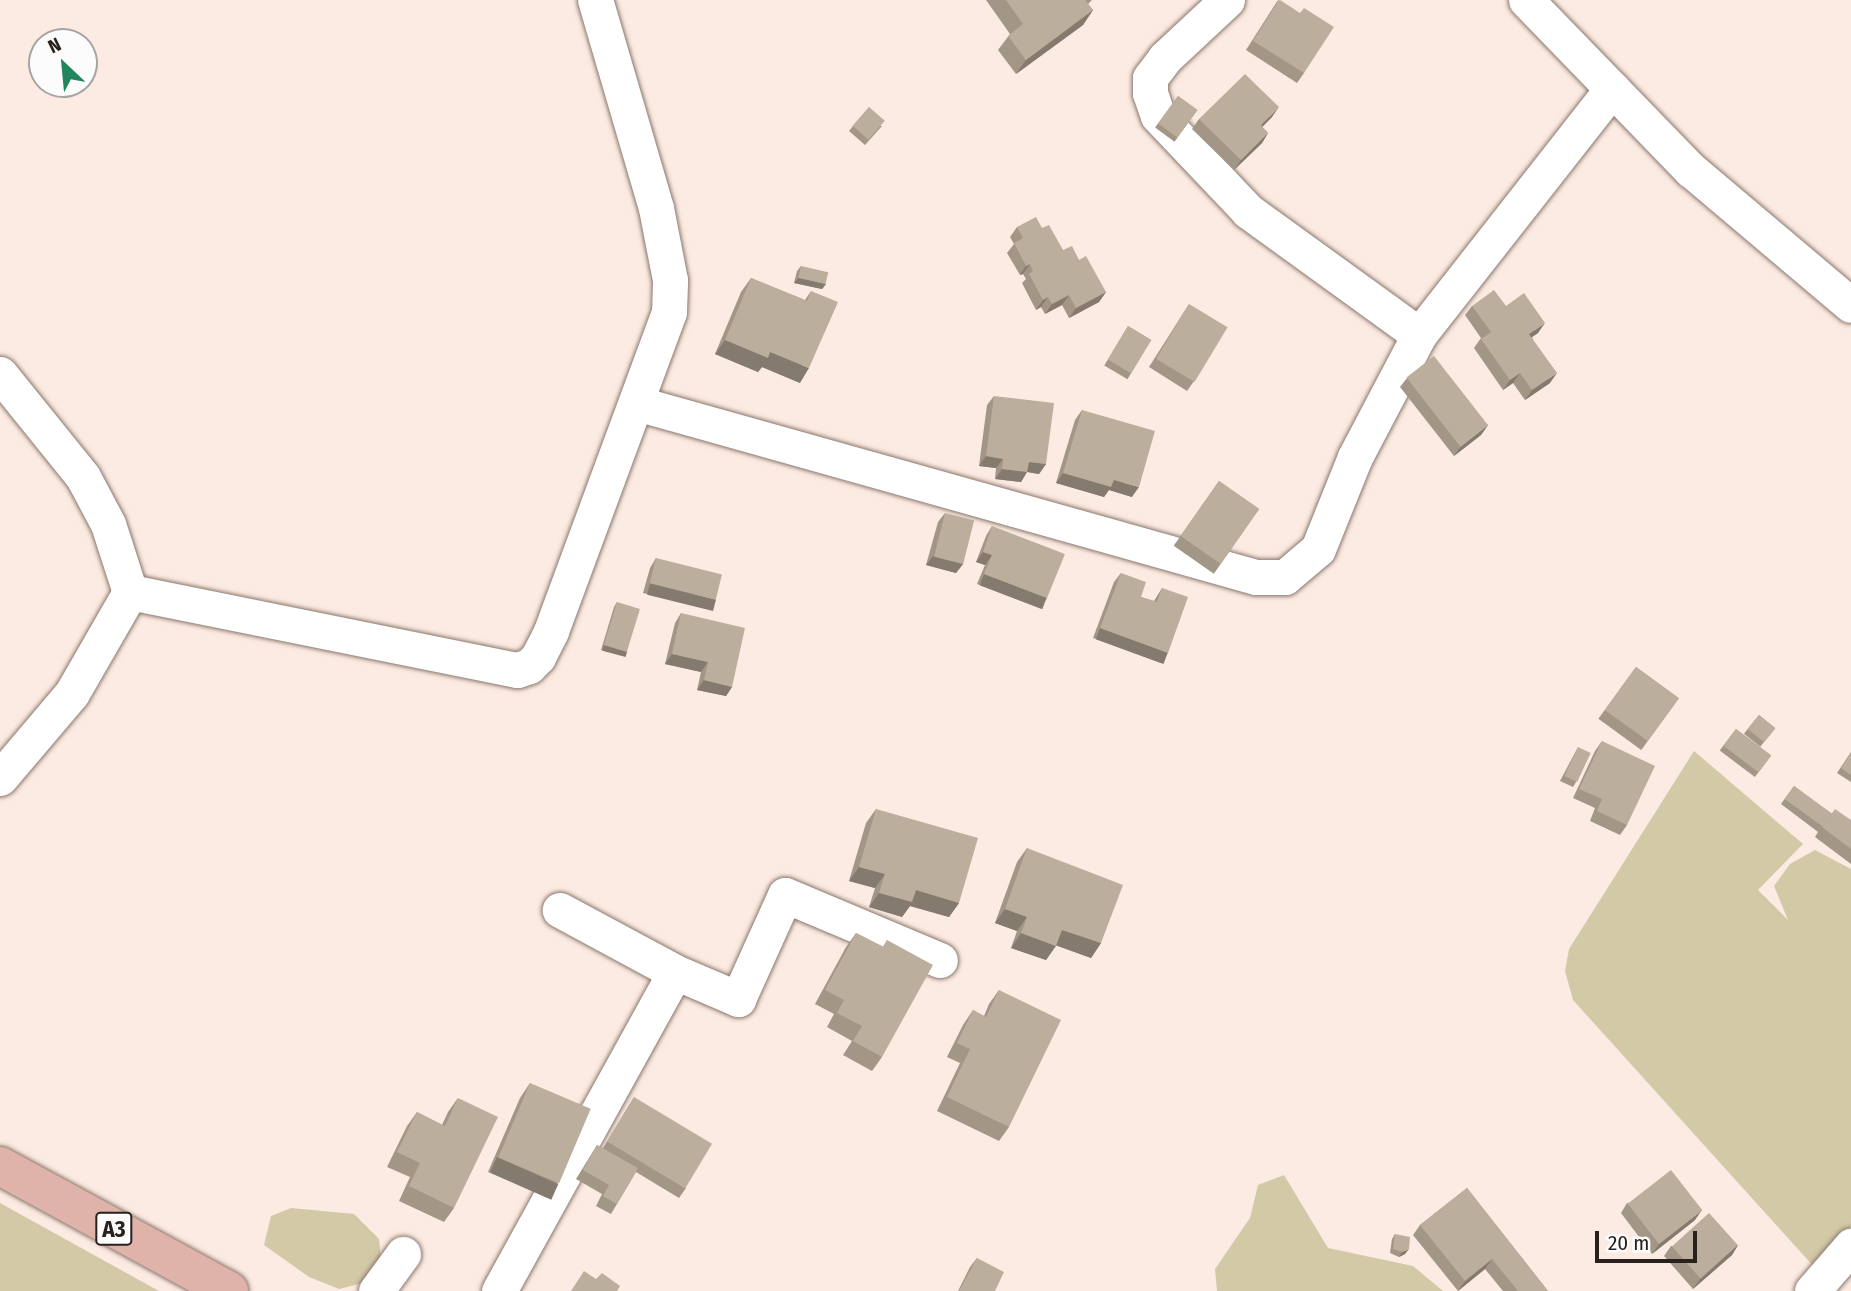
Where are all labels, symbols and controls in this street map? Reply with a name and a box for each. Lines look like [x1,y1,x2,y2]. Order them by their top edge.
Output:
north arrow [28,28,98,98]
text: N [44,33,65,58]
road number: A3 [95,1210,133,1248]
scale bar [1599,1218,1700,1262]
text: 20 m [1608,1230,1649,1256]

